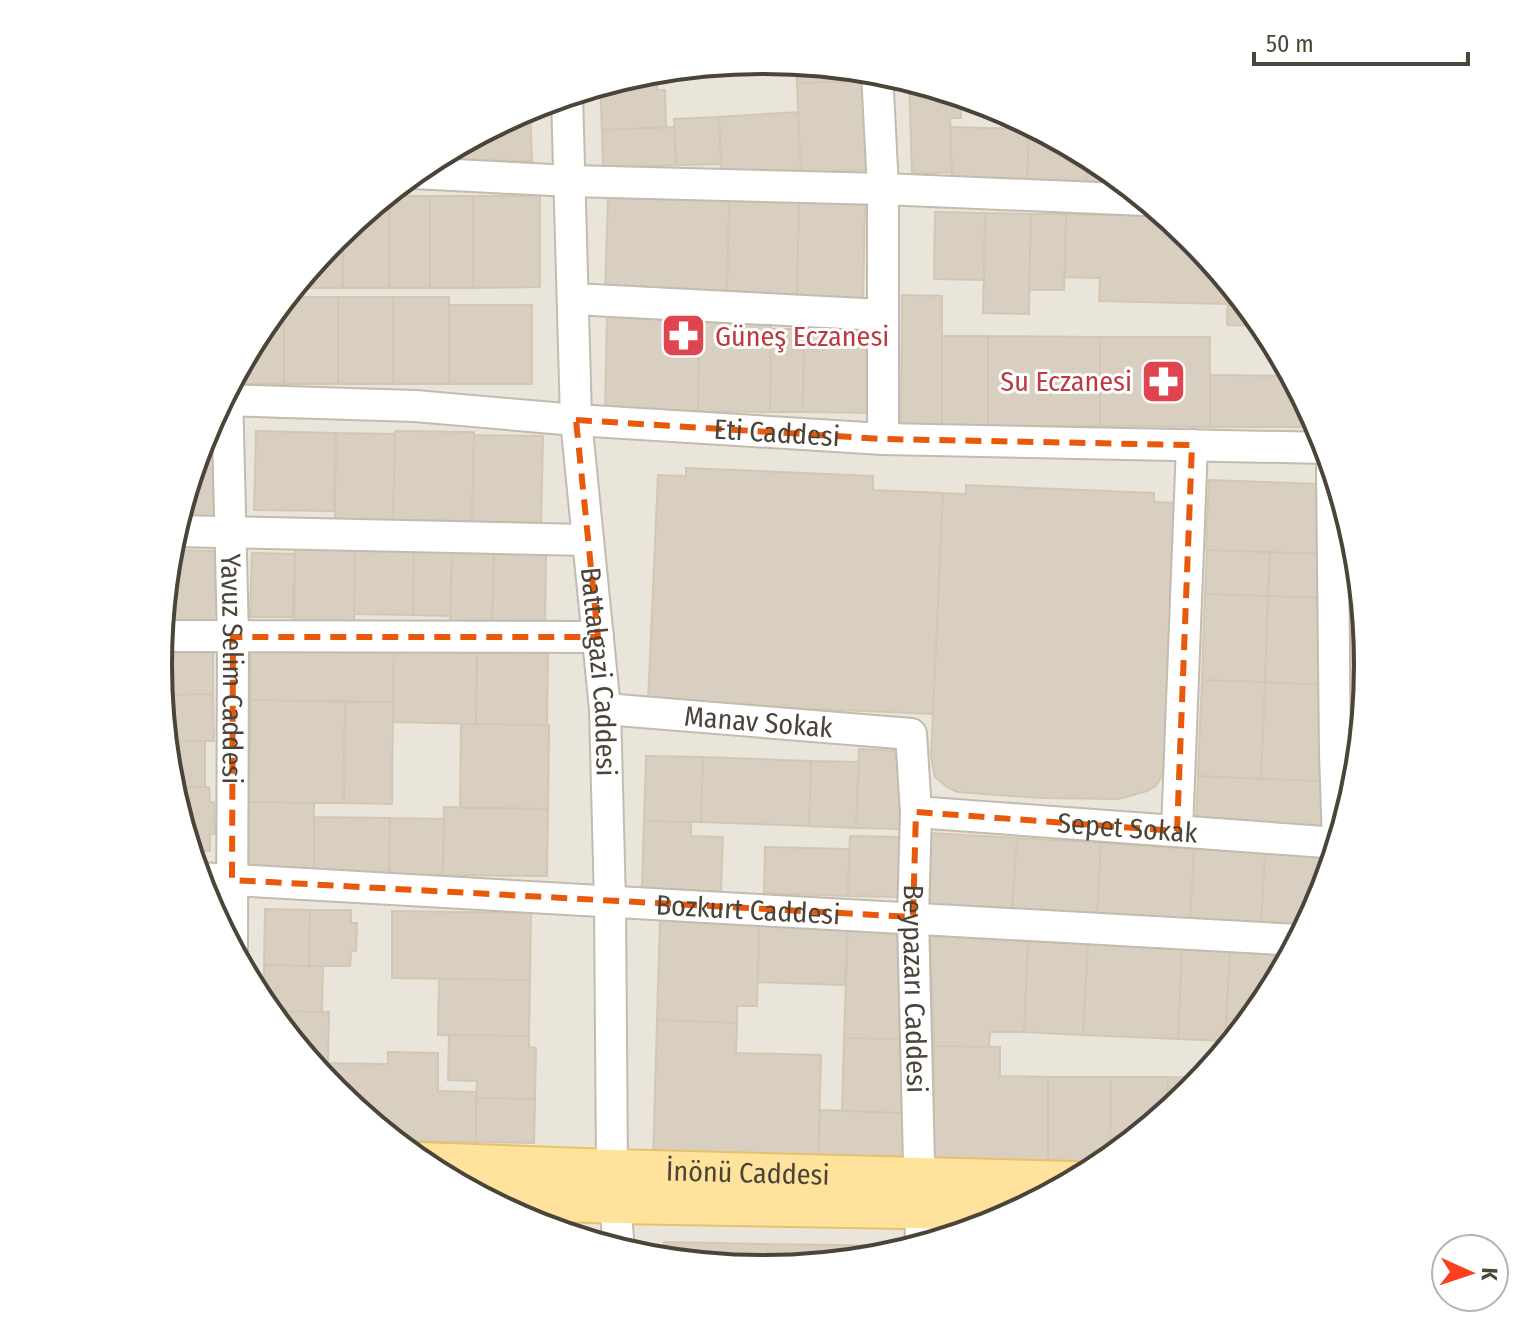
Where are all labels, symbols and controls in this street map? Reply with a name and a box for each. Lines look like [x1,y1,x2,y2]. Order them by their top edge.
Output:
scale bar [1254,16,1468,66]
text: 50 m [1266,30,1314,58]
pharmacy icon: Güneş Eczanesi [660,312,708,360]
place label: Güneş Eczanesi [715,320,889,353]
pharmacy icon: Su Eczanesi [1139,357,1187,405]
place label: Su Eczanesi [1000,365,1132,398]
street label: Eti Caddesi [713,412,841,453]
street label: Yavuz Selim Caddesi [214,553,250,784]
street label: Battalgazi Caddesi [574,566,623,777]
street label: Manav Sokak [683,699,835,744]
street label: Sepet Sokak [1056,806,1200,849]
street label: Beypazarı Caddesi [896,884,934,1093]
street label: Bozkurt Caddesi [655,888,841,931]
street label: İnönü Caddesi [666,1154,830,1191]
north arrow [1430,1233,1510,1313]
text: K [1476,1267,1503,1282]

